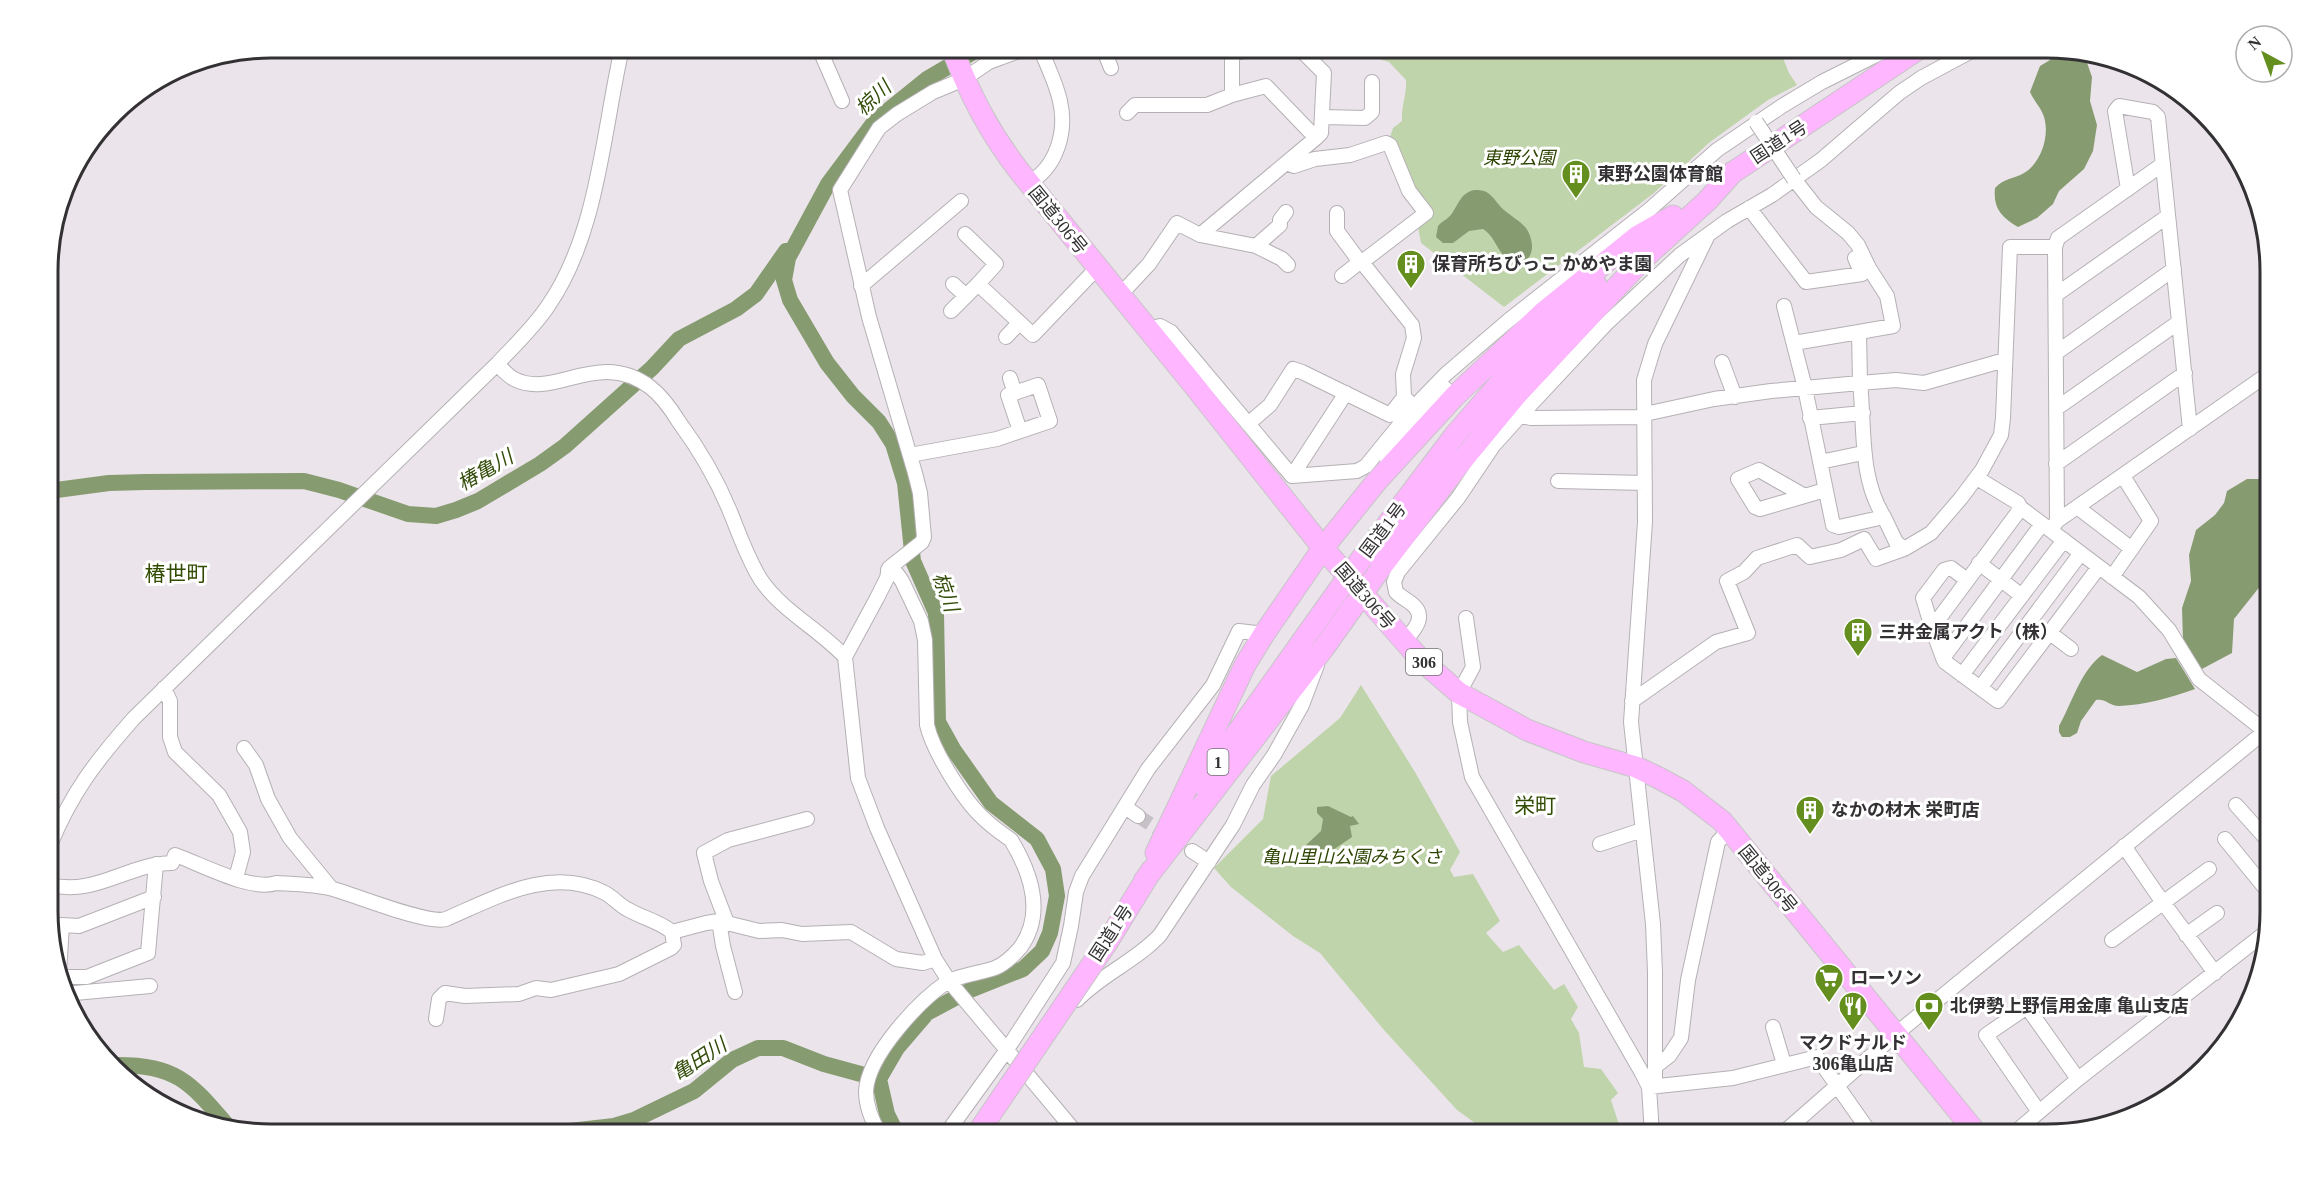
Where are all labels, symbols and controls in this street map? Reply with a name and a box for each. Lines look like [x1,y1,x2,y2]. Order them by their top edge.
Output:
north arrow [2234,24,2294,84]
text: N [2245,33,2265,53]
water label: 椋川 [851,75,897,120]
street label: 国道1号 [1747,116,1811,168]
park label: 東野公園 [1483,148,1558,168]
building icon: 東野公園体育館 [1560,158,1592,200]
place label: 東野公園体育館 [1597,164,1723,184]
street label: 国道306号 [1025,182,1091,258]
building icon: 保育所ちびっこ かめやま園 [1395,248,1427,290]
place label: 保育所ちびっこ かめやま園 [1432,254,1653,274]
water label: 椿亀川 [454,444,518,495]
street label: 国道1号 [1356,499,1410,561]
street label: 国道306号 [1331,559,1399,633]
district label: 椿世町 [145,562,208,586]
water label: 椋川 [929,570,964,616]
building icon: 三井金属アクト（株） [1842,616,1874,658]
place label: 三井金属アクト（株） [1879,622,2058,642]
road number: 306 [1406,649,1442,675]
road number: 1 [1208,749,1228,775]
district label: 栄町 [1514,794,1556,818]
building icon: なかの材木 栄町店 [1794,794,1826,836]
place label: なかの材木 栄町店 [1831,800,1980,820]
street label: 国道306号 [1735,841,1801,917]
park label: 亀山里山公園みちくさ [1262,847,1443,867]
street label: 国道1号 [1085,901,1137,965]
supermarket icon: ローソン [1813,962,1845,1004]
place label: ローソン [1850,968,1922,988]
restaurant icon: マクドナルド 306亀山店 [1837,990,1869,1032]
bank icon: 北伊勢上野信用金庫 亀山支店 [1913,990,1945,1032]
place label: 北伊勢上野信用金庫 亀山支店 [1950,995,2189,1016]
water label: 亀田川 [668,1032,732,1085]
place label: マクドナルド 306亀山店 [1799,1033,1907,1074]

